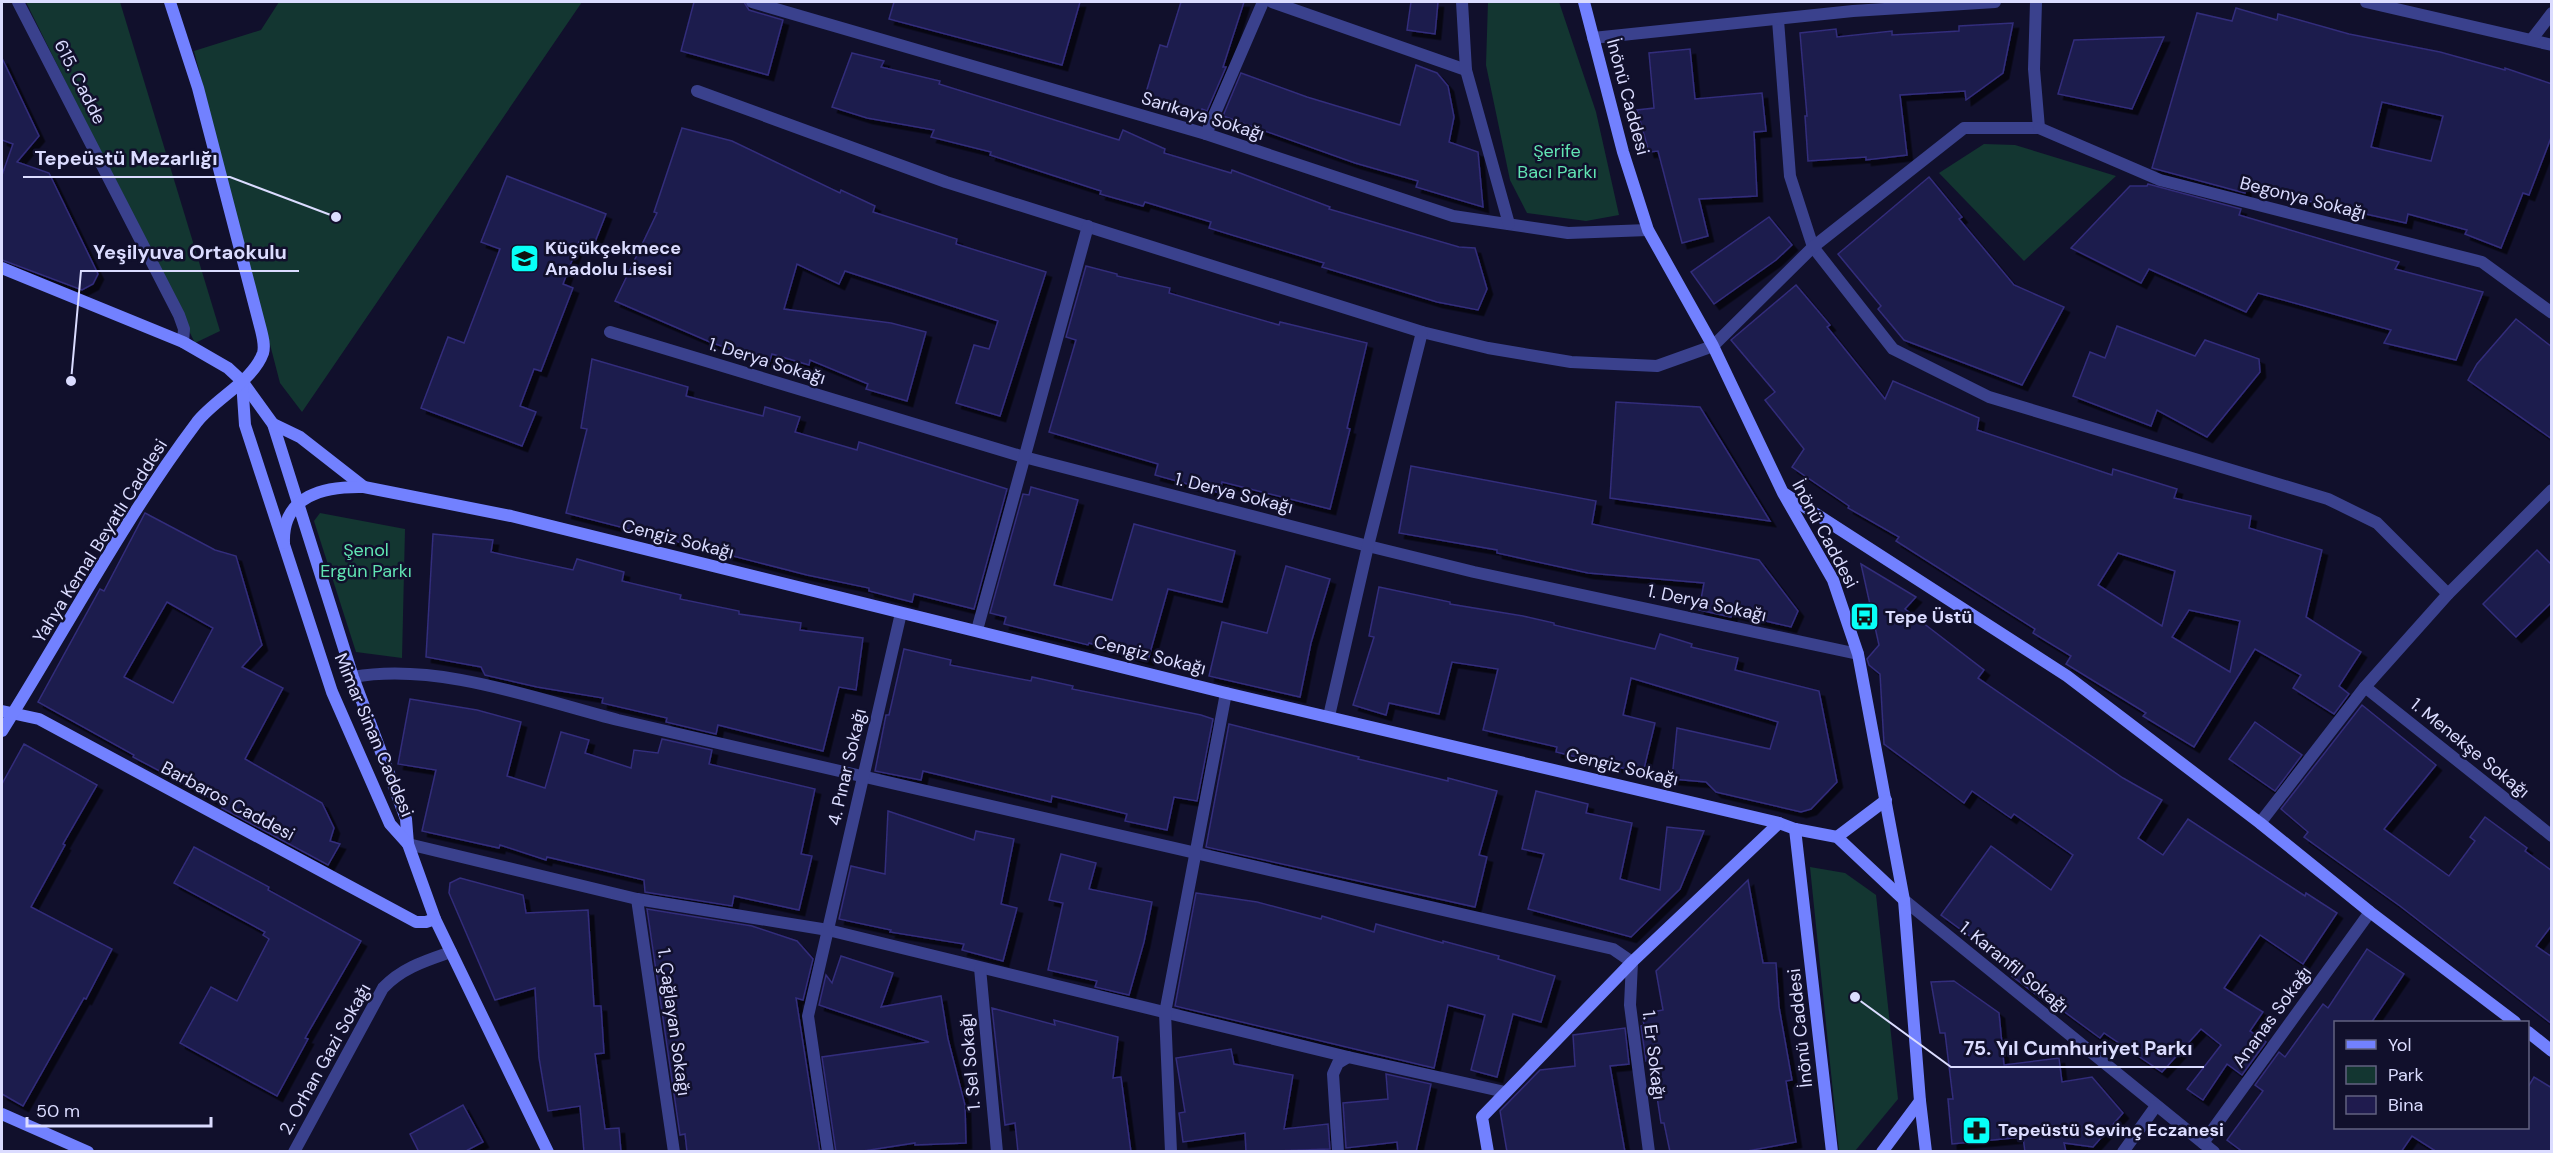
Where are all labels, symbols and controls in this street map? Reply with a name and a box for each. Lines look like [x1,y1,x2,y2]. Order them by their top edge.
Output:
street label: 615. Cadde [48,36,112,128]
street label: İnönü Caddesi [1601,36,1655,158]
street label: Sarıkaya Sokağı [1139,86,1267,146]
callout: Tepeüstü Mezarlığı [23,139,230,177]
park label: Şerife Bacı Parkı [1517,139,1597,184]
text: Tepeüstü Mezarlığı [34,145,218,171]
street label: Begonya Sokağı [2237,171,2369,225]
callout: Yeşilyuva Ortaokulu [81,233,299,271]
place label: Küçükçekmece Anadolu Lisesi [545,236,681,281]
text: Yeşilyuva Ortaokulu [93,239,287,265]
school or university icon: Küçükçekmece Anadolu Lisesi [508,242,540,274]
street label: 1. Derya Sokağı [706,332,828,390]
street label: Yahya Kemal Beyatlı Caddesi [27,434,173,648]
street label: 1. Derya Sokağı [1172,467,1296,519]
street label: İnönü Caddesi [1786,476,1864,592]
street label: Cengiz Sokağı [619,513,737,565]
park label: Şenol Ergün Parkı [320,538,412,583]
street label: 1. Derya Sokağı [1645,579,1769,627]
bus stop icon: Tepe Üstü [1848,601,1880,633]
place label: Tepe Üstü [1885,605,1972,629]
street label: Cengiz Sokağı [1091,629,1209,681]
street label: Mimar Sinan Caddesi [329,649,419,821]
street label: 1. Menekşe Sokağı [2406,693,2534,803]
street label: 4. Pınar Sokağı [822,706,872,828]
street label: Cengiz Sokağı [1563,742,1681,792]
street label: Barbaros Caddesi [157,756,299,846]
street label: 1. Karanfil Sokağı [1955,916,2073,1018]
street label: 1. Çağlayan Sokağı [652,947,696,1097]
street label: Ananas Sokağı [2227,961,2317,1073]
street label: İnönü Caddesi [1782,967,1818,1089]
street label: 2. Orhan Gazi Sokağı [273,979,377,1139]
street label: 1. Er Sokağı [1637,1009,1671,1101]
street label: 1. Sel Sokağı [954,1012,986,1112]
legend [2334,1021,2529,1129]
callout: 75. Yıl Cumhuriyet Parkı [1951,1029,2204,1067]
text: Yol [2388,1033,2412,1057]
text: 75. Yıl Cumhuriyet Parkı [1964,1035,2193,1061]
text: Park [2388,1063,2424,1087]
scale bar [27,1090,212,1128]
text: Bina [2388,1093,2423,1117]
text: 50 m [36,1099,80,1123]
pharmacy icon: Tepeüstü Sevinç Eczanesi [1961,1114,1993,1146]
place label: Tepeüstü Sevinç Eczanesi [1998,1118,2224,1142]

